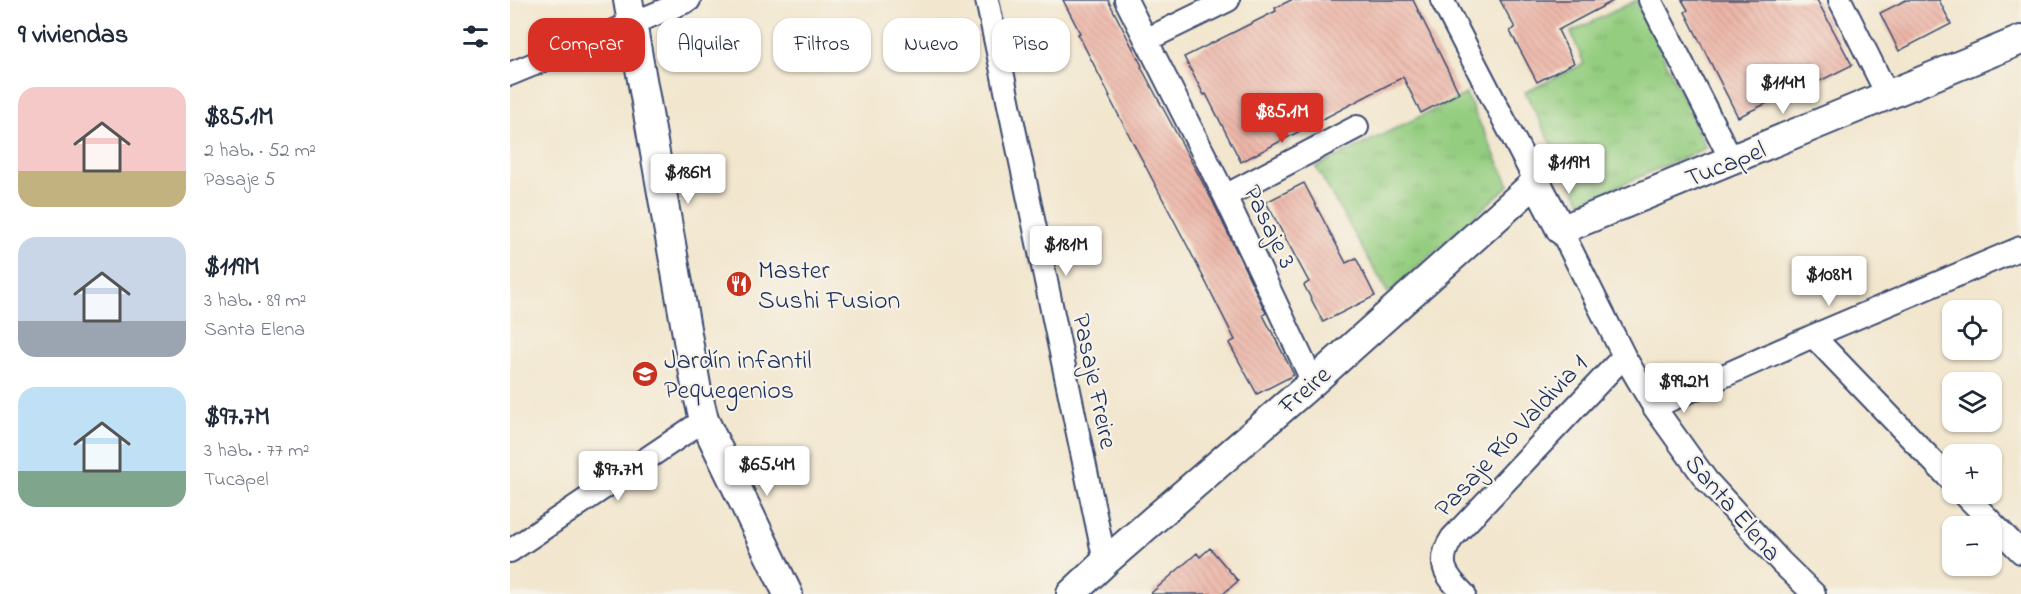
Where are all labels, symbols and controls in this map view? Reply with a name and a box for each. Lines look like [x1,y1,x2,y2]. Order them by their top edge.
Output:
text: 9 viviendas [18,17,128,55]
chip: Comprar [528,18,645,72]
chip: Alquilar [657,18,761,72]
chip: Filtros [773,18,871,72]
chip: Nuevo [883,18,980,72]
chip: Piso [992,18,1070,72]
icon: filters [459,20,492,53]
pin: $114M [1741,64,1825,115]
text: $114M [1760,69,1806,98]
pin: $85.1M [1233,93,1331,144]
text: $85.1M [1255,98,1309,127]
text: $85.1M [204,99,274,137]
icon: home [66,111,138,183]
street label: Tucapel [1680,132,1772,199]
text: 2 hab. · 52 m² [204,137,316,166]
pin: $119M [1527,144,1611,195]
text: $119M [1548,149,1590,178]
pin: $186M [646,154,730,205]
text: $186M [665,159,711,188]
text: Pasaje 5 [204,166,276,195]
street label: Pasaje 3 [1232,179,1305,276]
pin: $181M [1024,226,1108,277]
text: $181M [1044,231,1088,260]
text: $119M [204,249,260,287]
place label: Master Sushi Fusion [758,253,900,321]
pin: $108M [1787,256,1871,307]
icon: home [66,261,138,333]
text: $108M [1806,261,1852,290]
restaurant icon: Master Sushi Fusion [724,269,754,299]
text: 3 hab. · 89 m² [204,287,306,316]
map controls [1942,300,2002,576]
button: locate [1942,300,2002,360]
street label: Pasaje Freire [1060,311,1126,453]
text: Santa Elena [204,316,305,345]
place label: Jardín infantil Pequegenios [664,343,812,411]
street label: Pasaje Río Valdivia 1 [1426,347,1598,527]
street label: Freire [1271,357,1341,426]
school or university icon: Jardín infantil Pequegenios [630,359,660,389]
pin: $99.2M [1635,363,1733,414]
text: $99.2M [1659,368,1709,397]
button: layers [1942,372,2002,432]
text: $97.7M [204,399,270,437]
icon: home [66,411,138,483]
text: 3 hab. · 77 m² [204,437,309,466]
button: + [1942,444,2002,504]
pin: $65.4M [718,446,816,497]
street label: Santa Elena [1674,447,1789,571]
pin: $97.7M [569,451,667,502]
text: $65.4M [739,451,795,480]
text: $97.7M [593,456,643,485]
text: Tucapel [204,466,269,495]
button: − [1942,516,2002,576]

